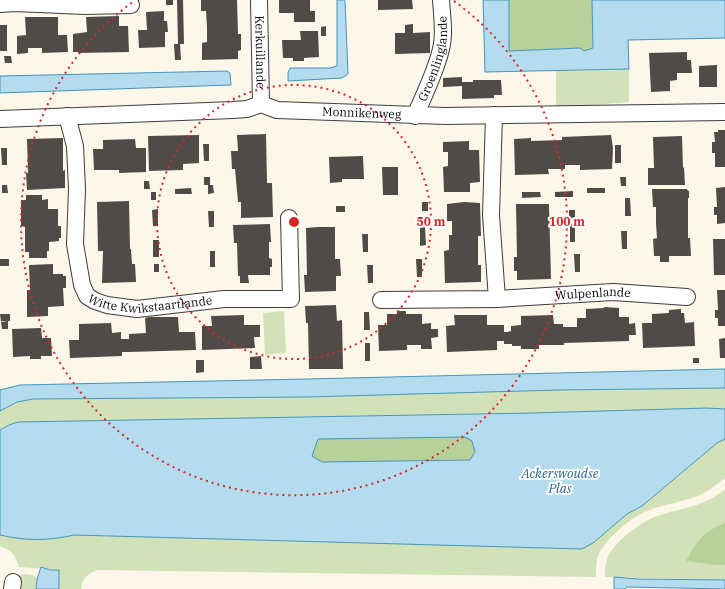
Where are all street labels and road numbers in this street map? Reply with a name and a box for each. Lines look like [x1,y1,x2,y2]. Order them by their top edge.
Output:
street label: Kerkuillande [252,15,269,89]
street label: Groenlinglande [415,15,450,103]
street label: Monnikenweg [322,104,402,121]
street label: Wulpenlande [555,284,631,302]
street label: Witte Kwikstaartlande [85,290,213,316]

